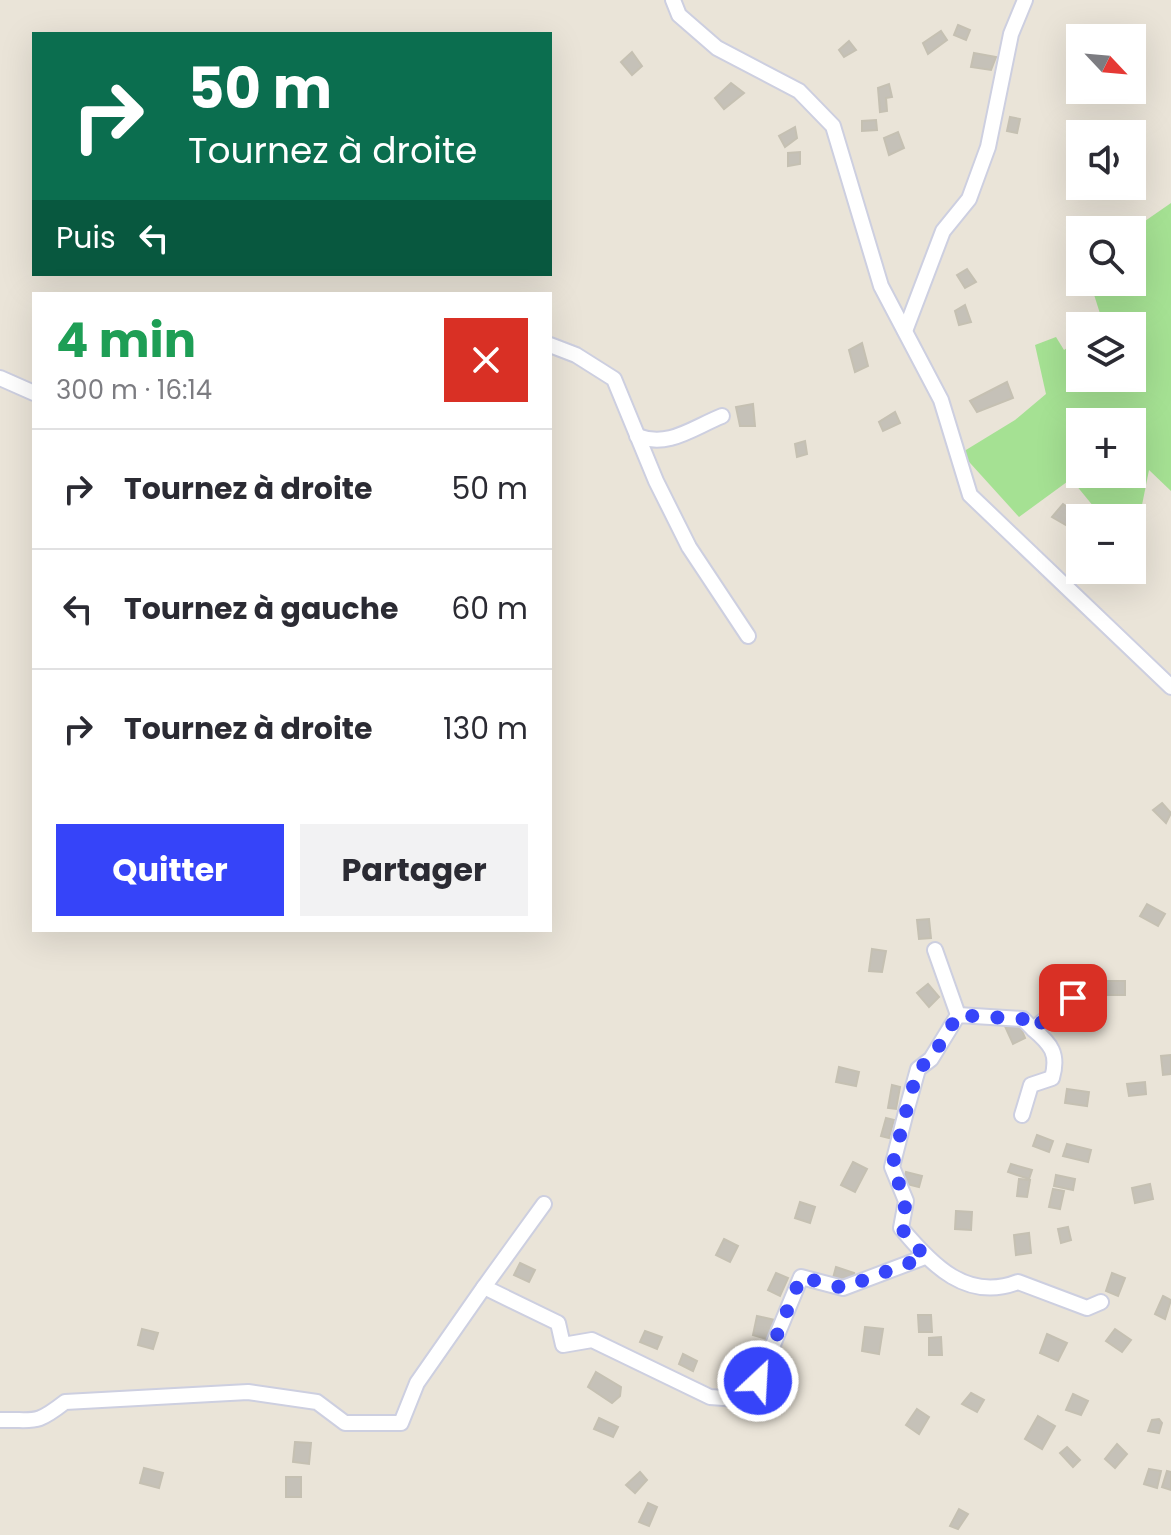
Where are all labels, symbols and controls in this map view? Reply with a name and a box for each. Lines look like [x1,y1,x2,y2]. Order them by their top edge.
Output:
north arrow [1066,24,1146,104]
map controls [1066,24,1146,584]
text: 50 m [188,49,332,128]
icon: right [56,64,160,168]
button: sound [1066,120,1146,200]
text: Tournez à droite [188,125,477,176]
text: Puis [56,216,116,259]
icon: left [132,216,176,260]
button: search [1066,216,1146,296]
text: 4 min [56,307,196,374]
button: layers [1066,312,1146,392]
button: close [444,318,528,402]
text: 300 m · 16:14 [56,372,212,408]
button: + [1066,408,1146,488]
icon: right [56,467,100,511]
text: Tournez à droite [124,467,372,510]
text: 50 m [451,467,528,510]
button: − [1066,504,1146,584]
icon: left [56,587,100,631]
text: Tournez à gauche [124,587,398,630]
text: 60 m [451,587,528,630]
icon: right [56,707,100,751]
text: Tournez à droite [124,707,372,750]
text: 130 m [443,707,528,750]
button: Quitter [56,824,284,916]
button: Partager [300,824,528,916]
pin [1039,964,1107,1032]
icon: arrive [1051,976,1095,1020]
position arrow [716,1339,800,1423]

